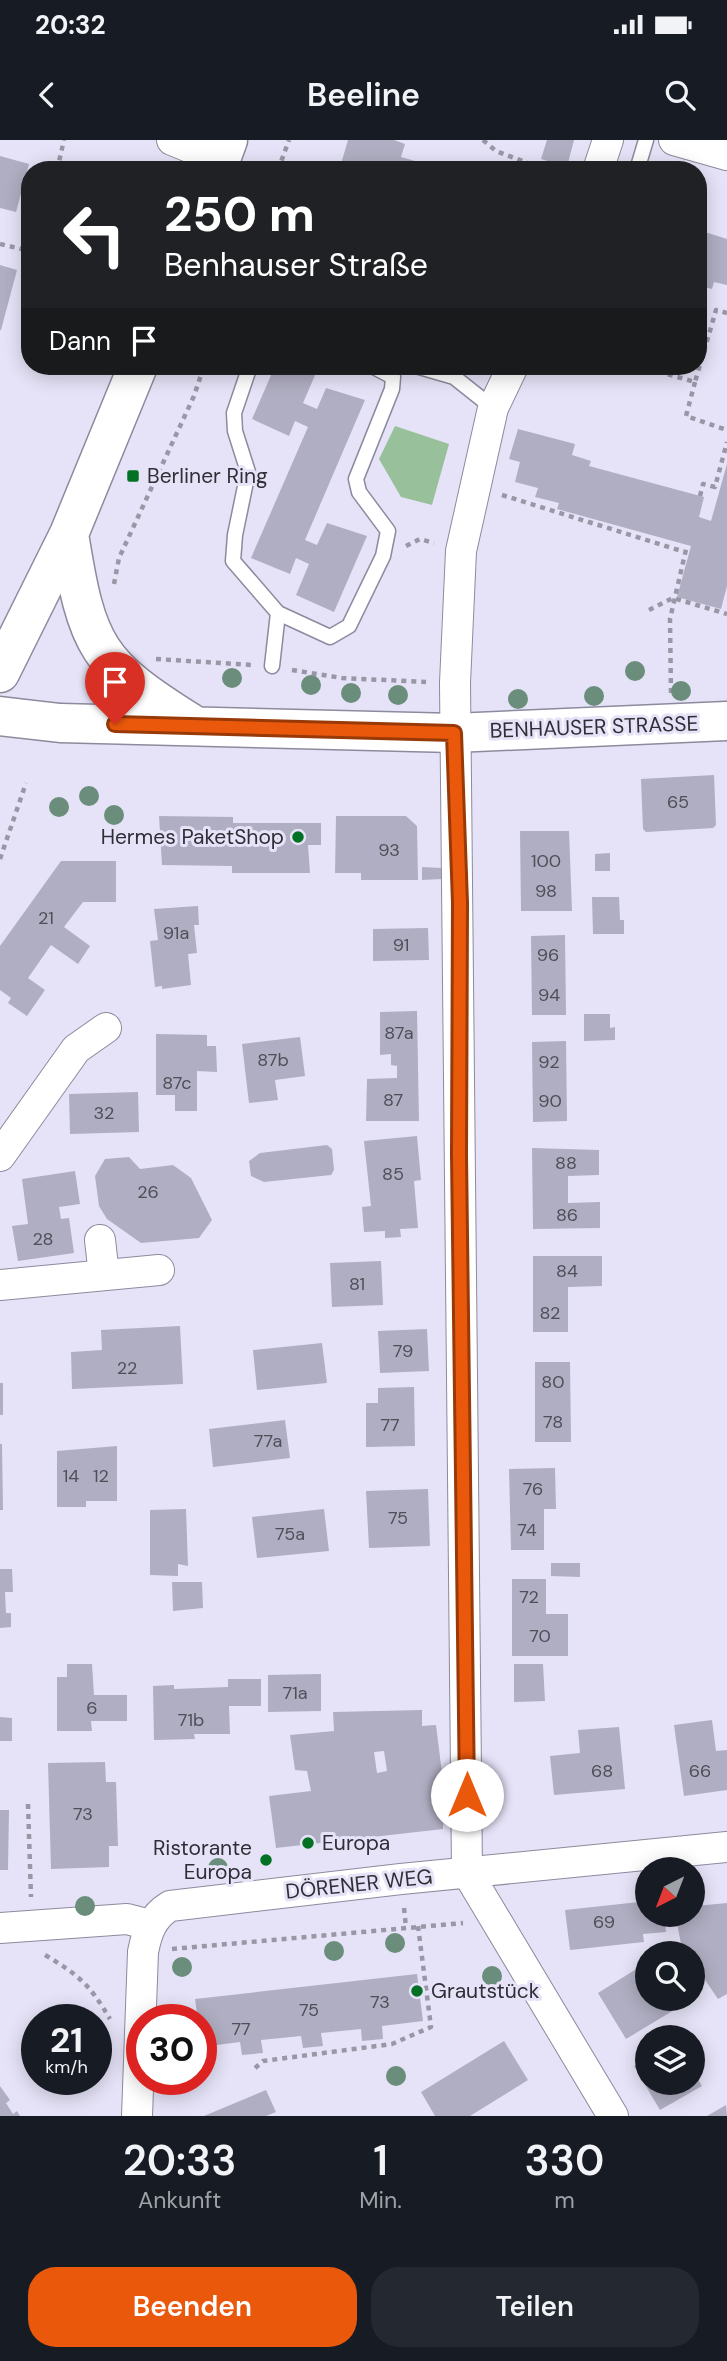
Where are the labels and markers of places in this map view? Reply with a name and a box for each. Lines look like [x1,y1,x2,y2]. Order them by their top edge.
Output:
place label: Berliner Ring [147,462,268,490]
marker: Berliner Ring [125,468,141,484]
pin [85,652,145,724]
place label: Hermes PaketShop [101,823,284,851]
marker: Hermes PaketShop [290,829,306,845]
place label: Europa [322,1829,390,1857]
place label: Ristorante Europa [153,1834,252,1886]
marker: Europa [300,1835,316,1851]
marker: Ristorante Europa [258,1852,274,1868]
place label: Grautstück [431,1977,540,2005]
marker: Grautstück [409,1983,425,1999]

